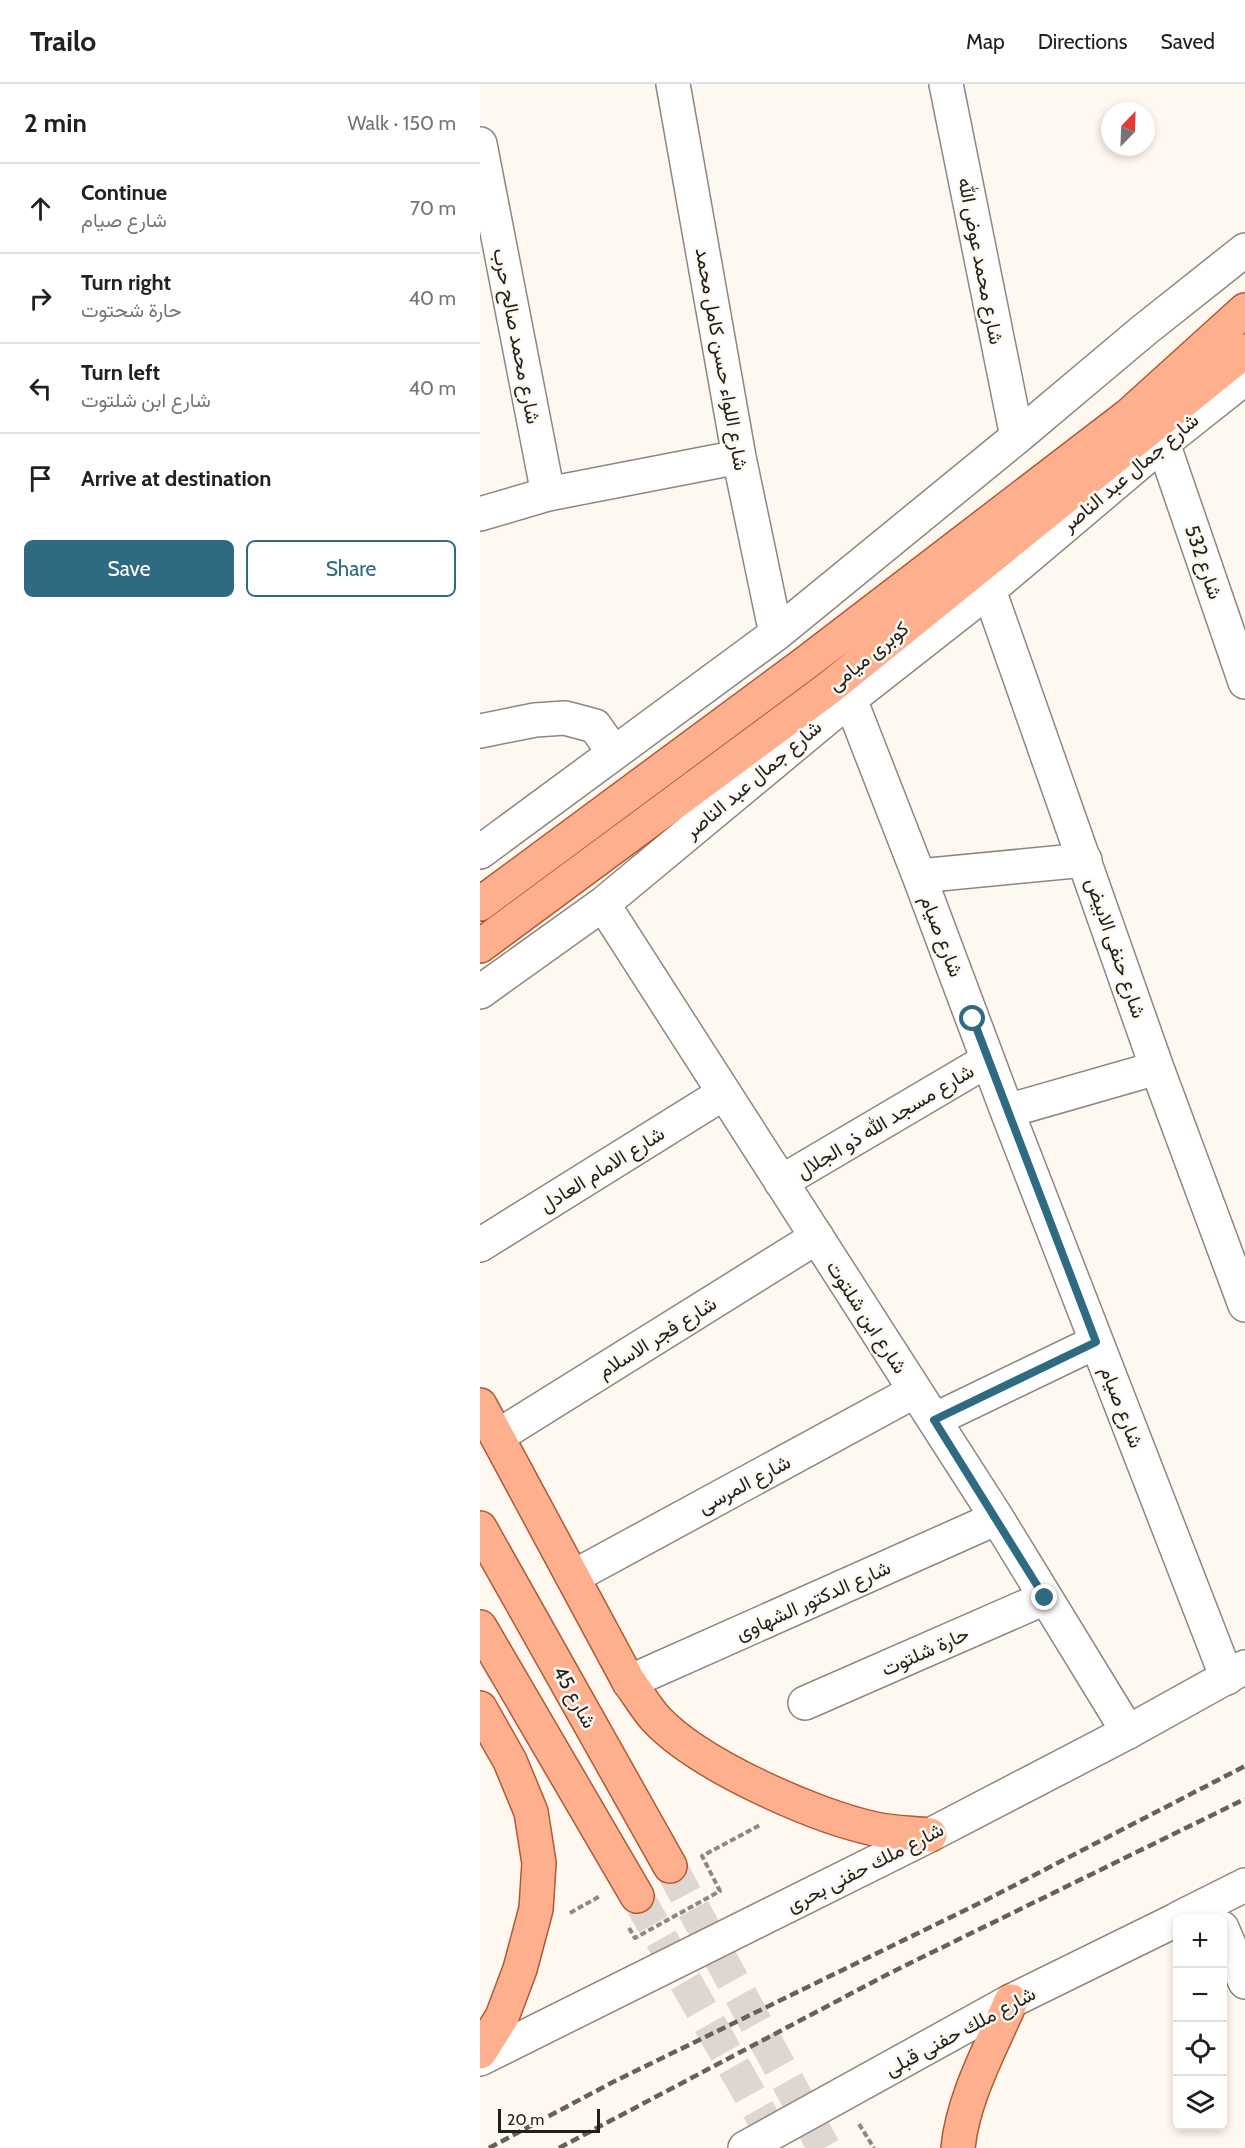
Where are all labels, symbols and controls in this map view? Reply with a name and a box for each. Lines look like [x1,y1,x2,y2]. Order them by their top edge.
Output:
text: Trailo [30,24,96,58]
text: Map [966,29,1005,54]
text: Directions [1038,29,1127,54]
text: Saved [1160,29,1215,54]
north arrow [1101,102,1155,156]
text: 2 min [24,107,87,139]
text: Walk · 150 m [348,111,456,135]
street label: شارع محمد عوض الله [951,175,1009,347]
text: Continue [81,179,167,206]
icon: ahead [24,192,57,225]
text: 70 m [410,196,456,220]
text: شارع صيام [81,208,167,232]
street label: شارع محمد صالح حرب [486,246,546,426]
street label: شارع اللواء حسن كامل محمد [689,246,753,473]
text: Turn right [81,269,171,296]
icon: right [24,282,57,315]
text: 40 m [408,286,456,310]
text: حارة شحتوت [81,298,182,322]
text: Turn left [81,359,160,386]
icon: left [24,372,57,405]
text: 40 m [408,376,456,400]
text: شارع ابن شلتوت [81,388,211,412]
street label: شارع جمال عبد الناصر [1056,408,1205,538]
icon: arrive [24,462,57,495]
text: Arrive at destination [81,465,271,492]
street label: شارع 532 [1178,522,1228,603]
button: Save [24,540,234,597]
button: Share [246,540,456,597]
street label: كوبرى ميامى [823,616,914,697]
street label: شارع جمال عبد الناصر [679,715,828,845]
street label: شارع حنفى الابيض [1079,875,1151,1022]
street label: شارع صيام [914,892,969,981]
route start [959,1005,985,1031]
street label: شارع مسجد الله ذو الجلال [792,1059,979,1185]
street label: شارع الامام العادل [535,1121,670,1219]
street label: شارع ابن شلتوت [820,1256,912,1379]
street label: شارع فجر الاسلام [593,1291,722,1385]
street label: شارع صيام [1094,1363,1149,1452]
street label: شارع المرسى [694,1450,795,1520]
street label: شارع الدكتور الشهاوى [732,1555,895,1647]
route end [1031,1584,1057,1610]
street label: حارة شلتوت [877,1621,973,1682]
street label: شارع 45 [546,1662,602,1733]
street label: شارع ملك حفنى بحرى [782,1817,949,1919]
map controls [1173,1914,1227,2130]
button: + [1173,1914,1227,1968]
button: − [1173,1968,1227,2022]
street label: شارع ملك حفنى قبلى [880,1981,1040,2083]
button: locate [1173,2022,1227,2076]
button: layers [1173,2076,1227,2130]
scale bar [498,2106,600,2134]
text: 20 m [507,2110,544,2129]

